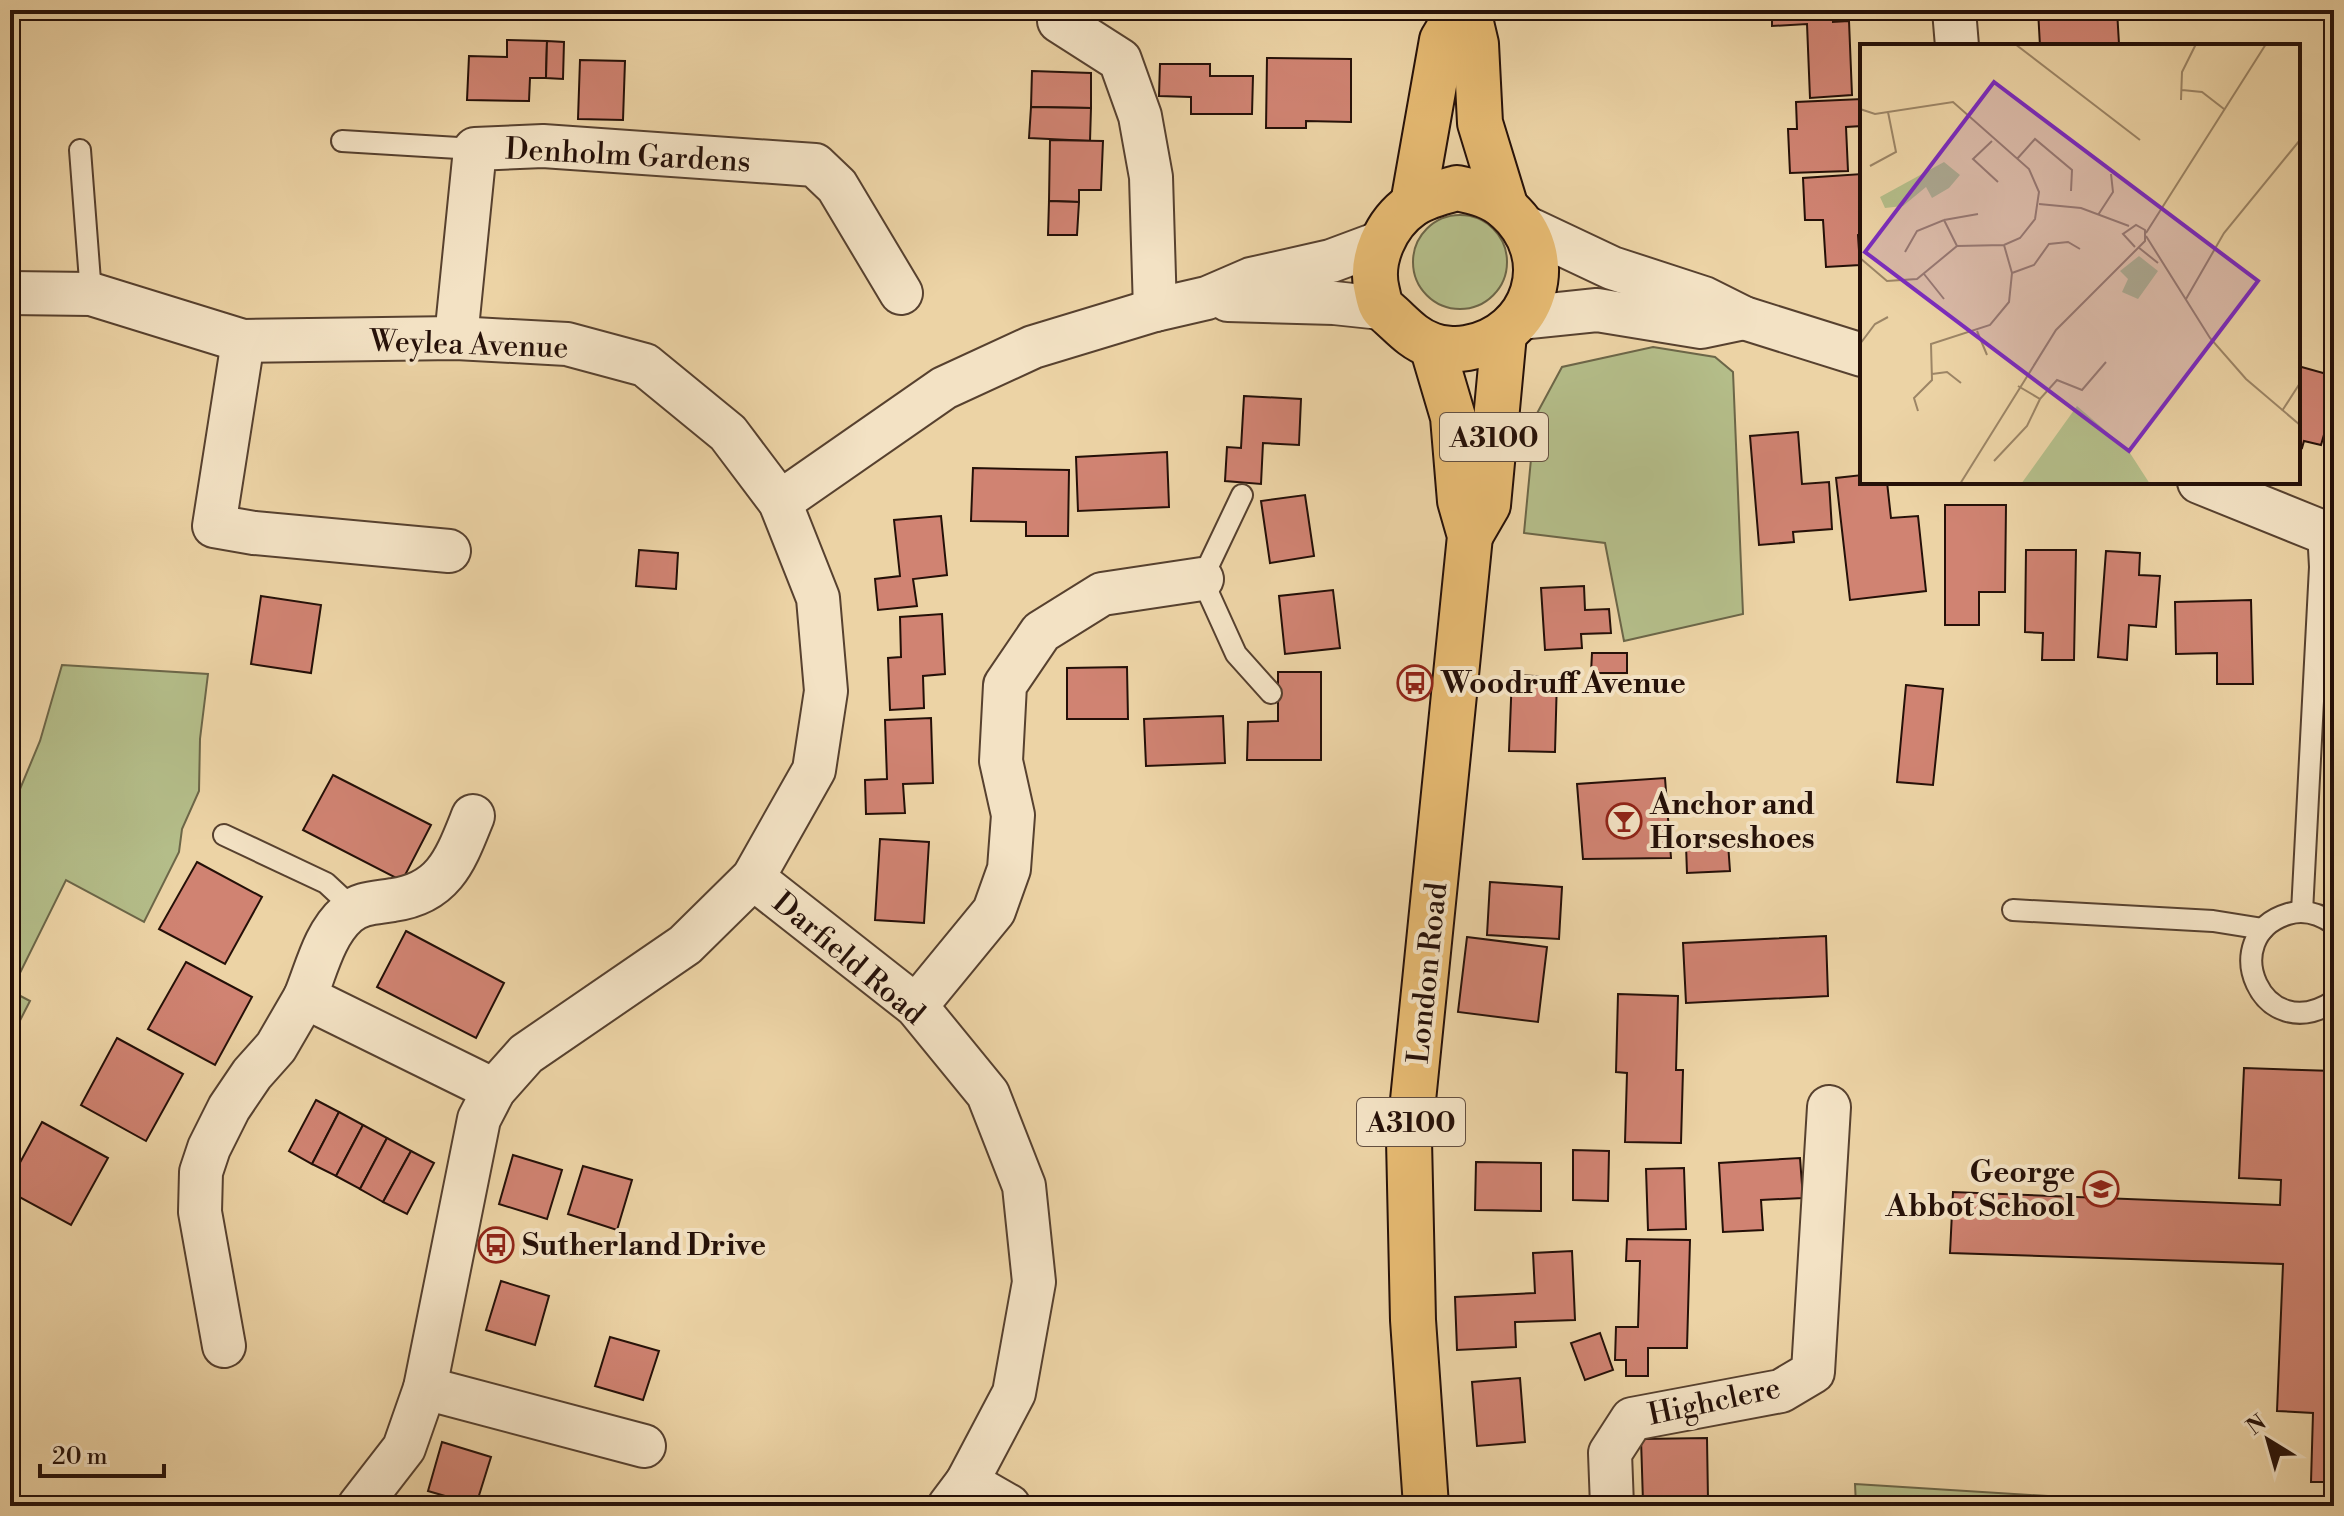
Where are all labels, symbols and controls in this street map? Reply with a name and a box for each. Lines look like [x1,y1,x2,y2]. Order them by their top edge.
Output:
inset map [1860,44,2300,484]
street label: Denholm Gardens [504,131,752,181]
street label: Weylea Avenue [368,323,569,367]
road number: A3100 [1440,413,1548,461]
bus stop icon: Woodruff Avenue [1396,664,1434,702]
place label: Woodruff Avenue [1440,665,1686,703]
place label: Anchor and Horseshoes [1649,786,1815,858]
bar icon: Anchor and Horseshoes [1605,802,1643,840]
street label: London Road [1400,881,1456,1066]
street label: Darfield Road [764,884,932,1034]
road number: A3100 [1357,1098,1465,1146]
place label: George Abbot School [1884,1154,2075,1226]
school or university icon: George Abbot School [2082,1170,2120,1208]
bus stop icon: Sutherland Drive [477,1226,515,1264]
place label: Sutherland Drive [522,1227,766,1265]
street label: Highclere [1645,1369,1784,1435]
north arrow [2228,1400,2308,1480]
text: N [2242,1409,2272,1441]
scale bar [40,1428,164,1478]
text: 20 m [52,1442,108,1472]

